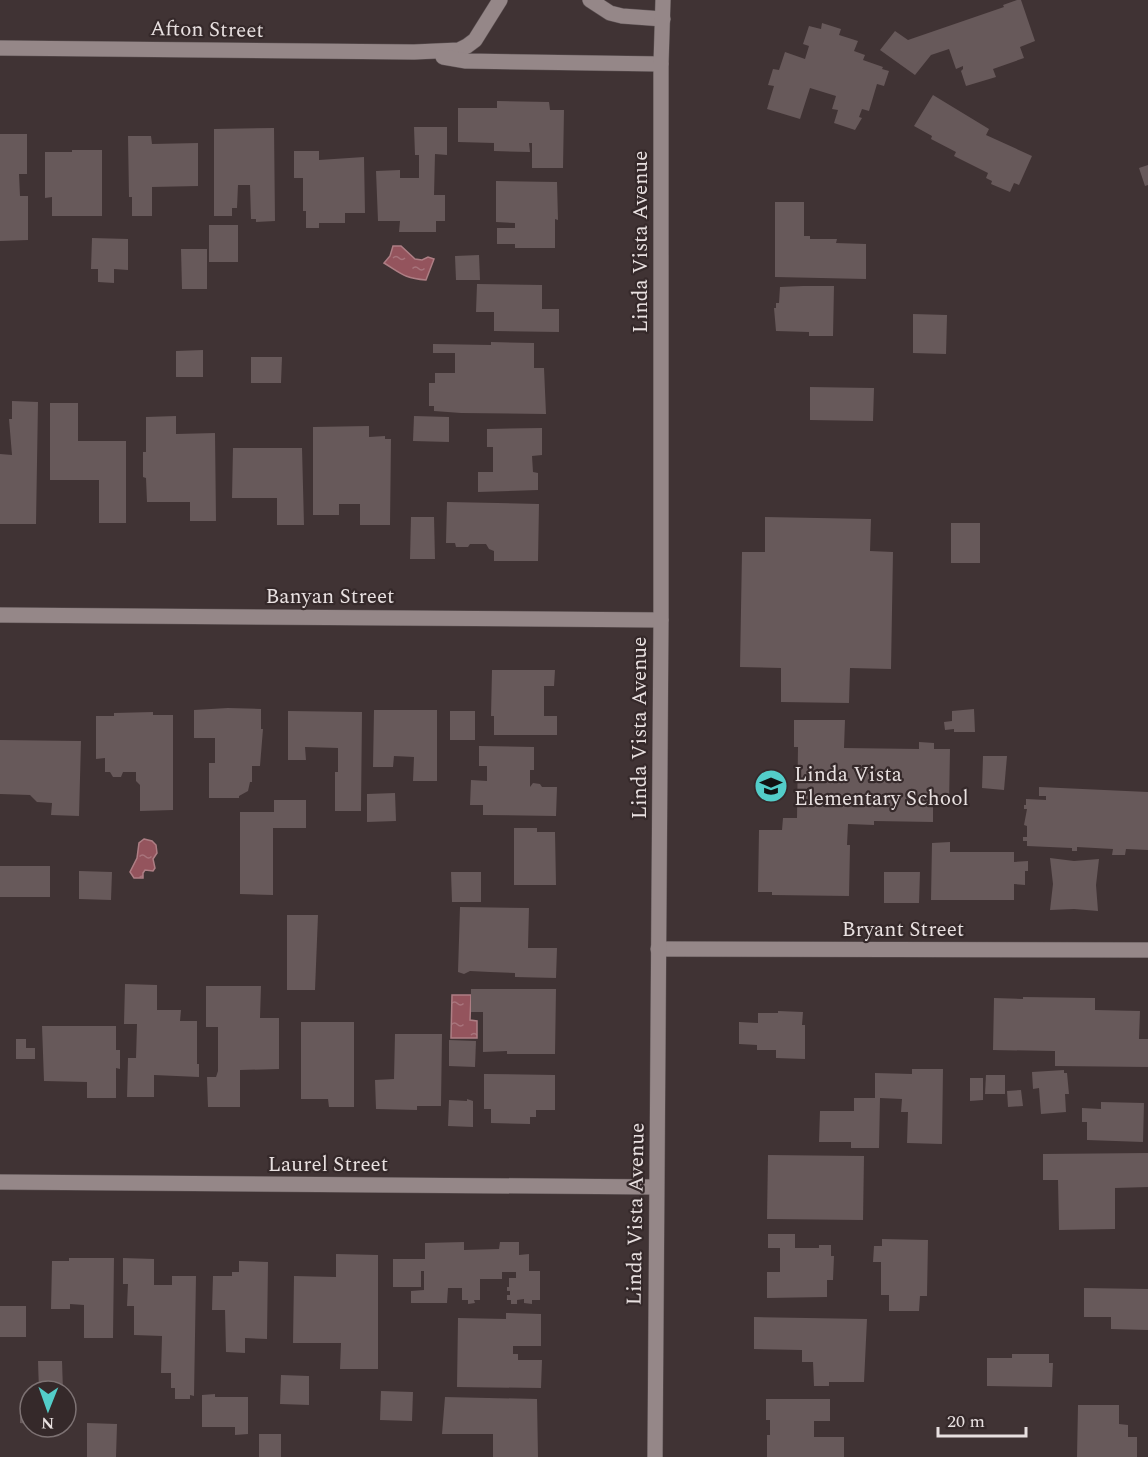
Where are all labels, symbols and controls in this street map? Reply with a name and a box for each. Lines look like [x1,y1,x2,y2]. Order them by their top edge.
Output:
street label: Afton Street [150,13,264,47]
street label: Linda Vista Avenue [625,151,657,333]
street label: Banyan Street [265,581,395,613]
street label: Linda Vista Avenue [624,637,656,819]
place label: Linda Vista Elementary School [794,759,969,815]
school or university icon: Linda Vista Elementary School [753,768,789,804]
street label: Bryant Street [842,914,964,946]
street label: Linda Vista Avenue [618,1122,654,1306]
street label: Laurel Street [268,1149,388,1181]
north arrow [18,1379,78,1439]
scale bar [938,1400,1026,1438]
text: 20 m [947,1408,985,1435]
text: N [41,1411,54,1435]

